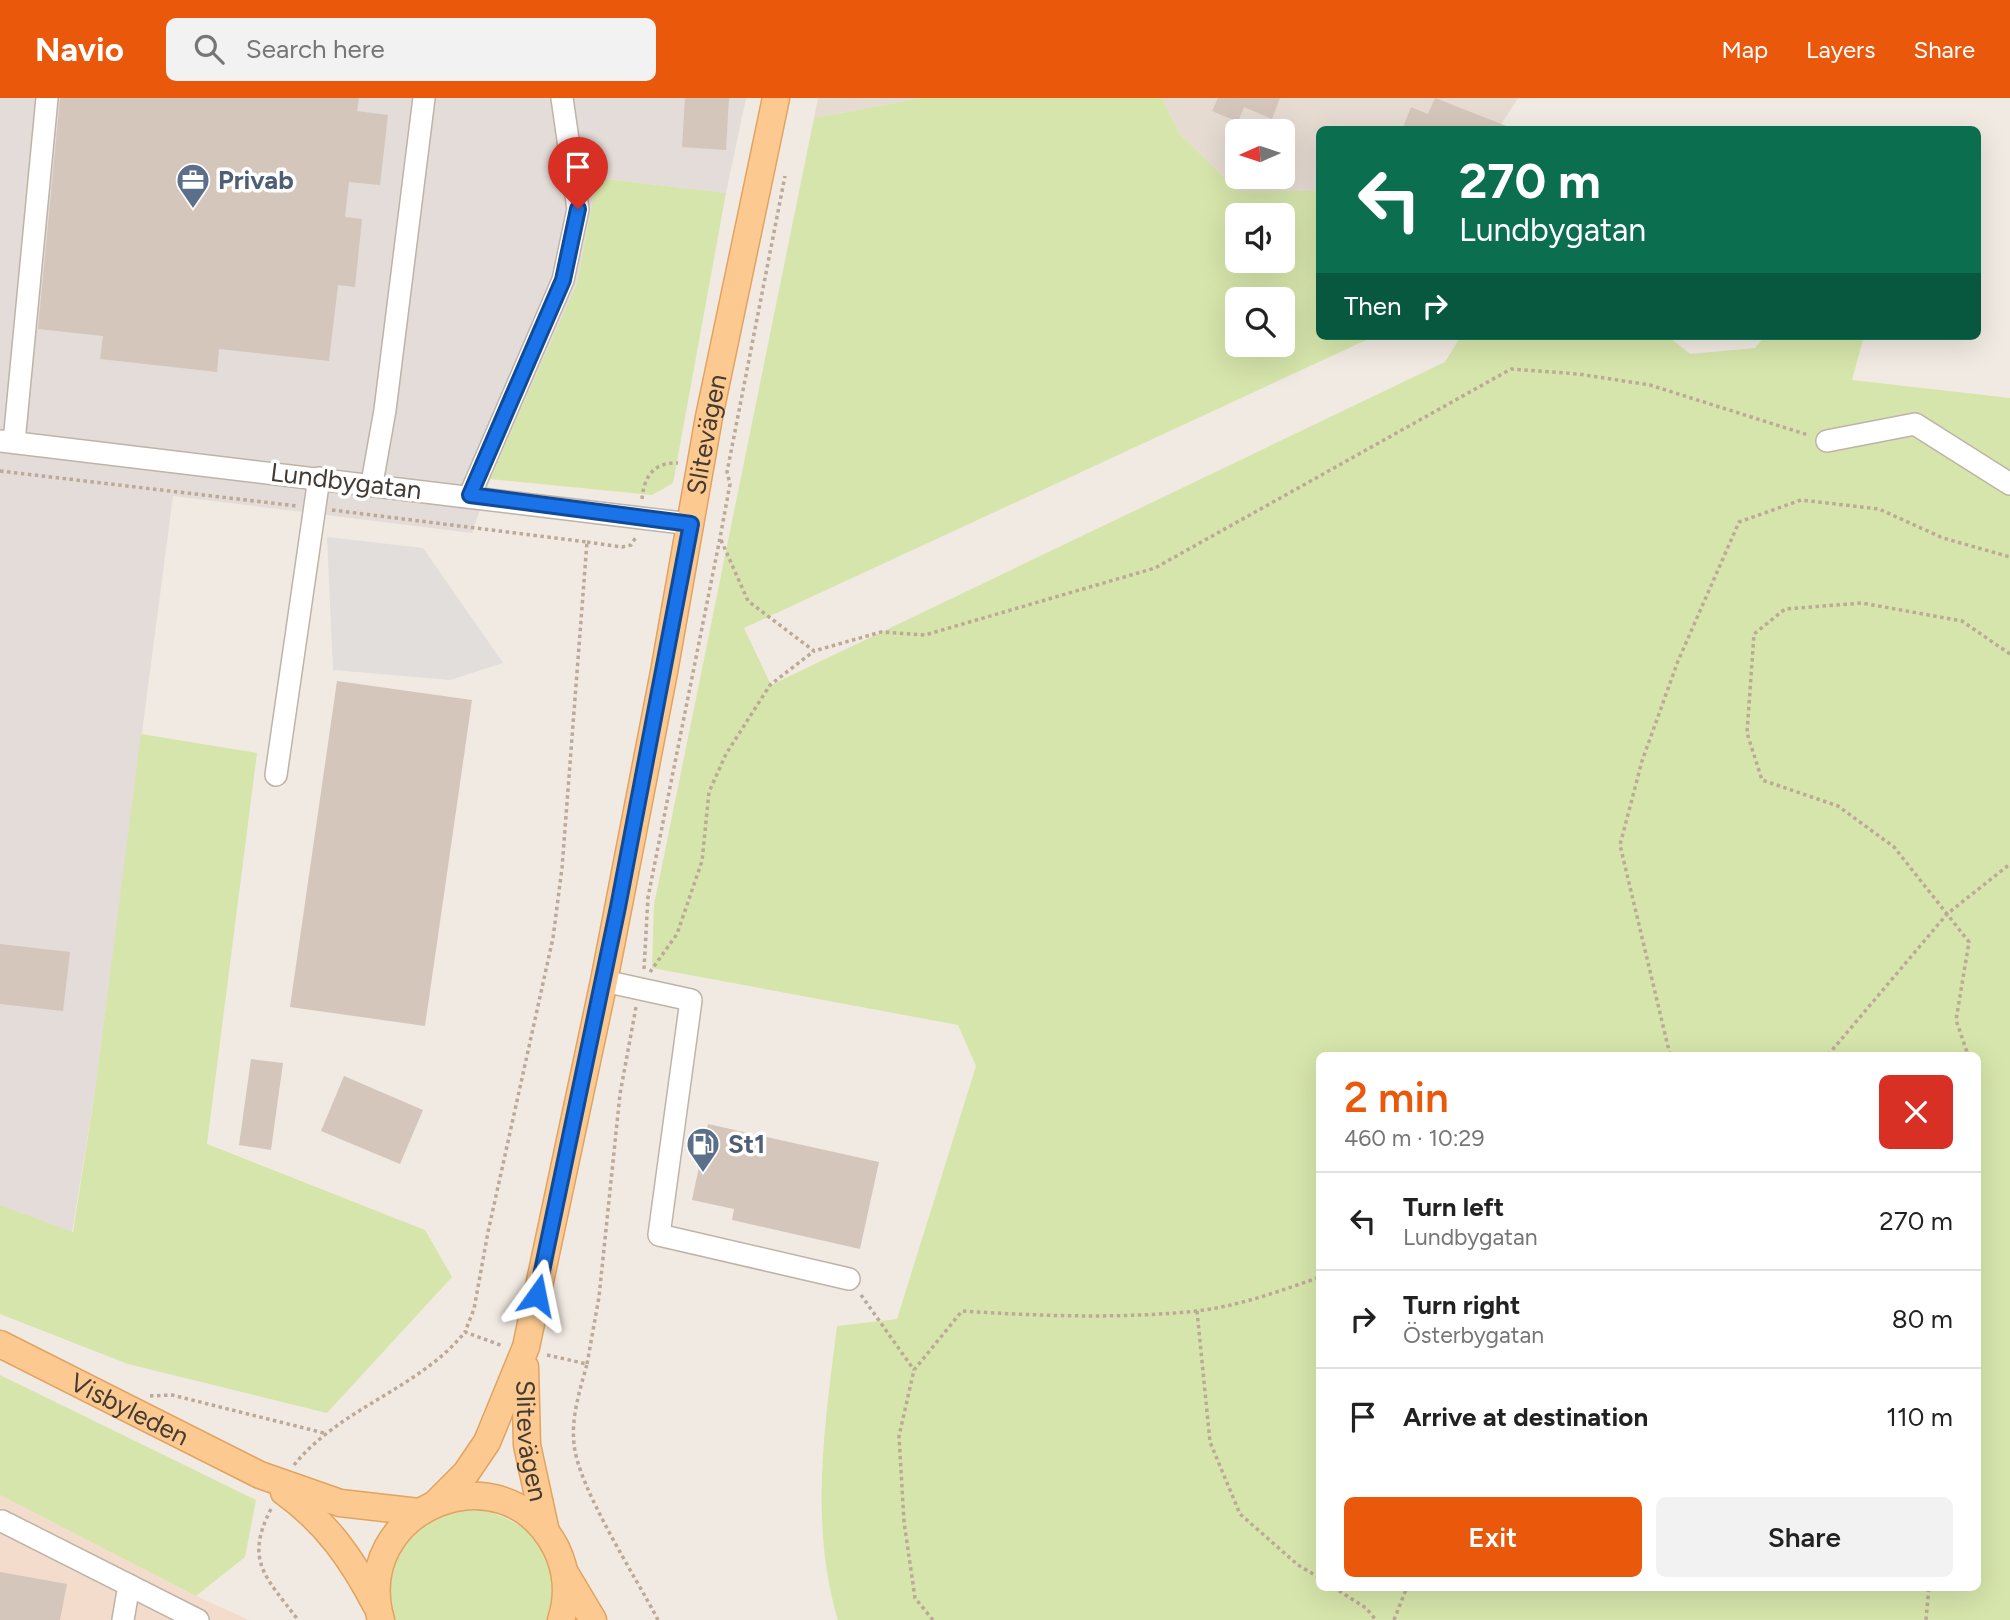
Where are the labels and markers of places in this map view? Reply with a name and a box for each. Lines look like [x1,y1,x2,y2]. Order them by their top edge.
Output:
pin [548,137,608,209]
office icon: Privab [174,161,212,210]
place label: Privab [218,164,294,196]
fuel station icon: St1 [684,1125,722,1174]
place label: St1 [728,1128,765,1160]

